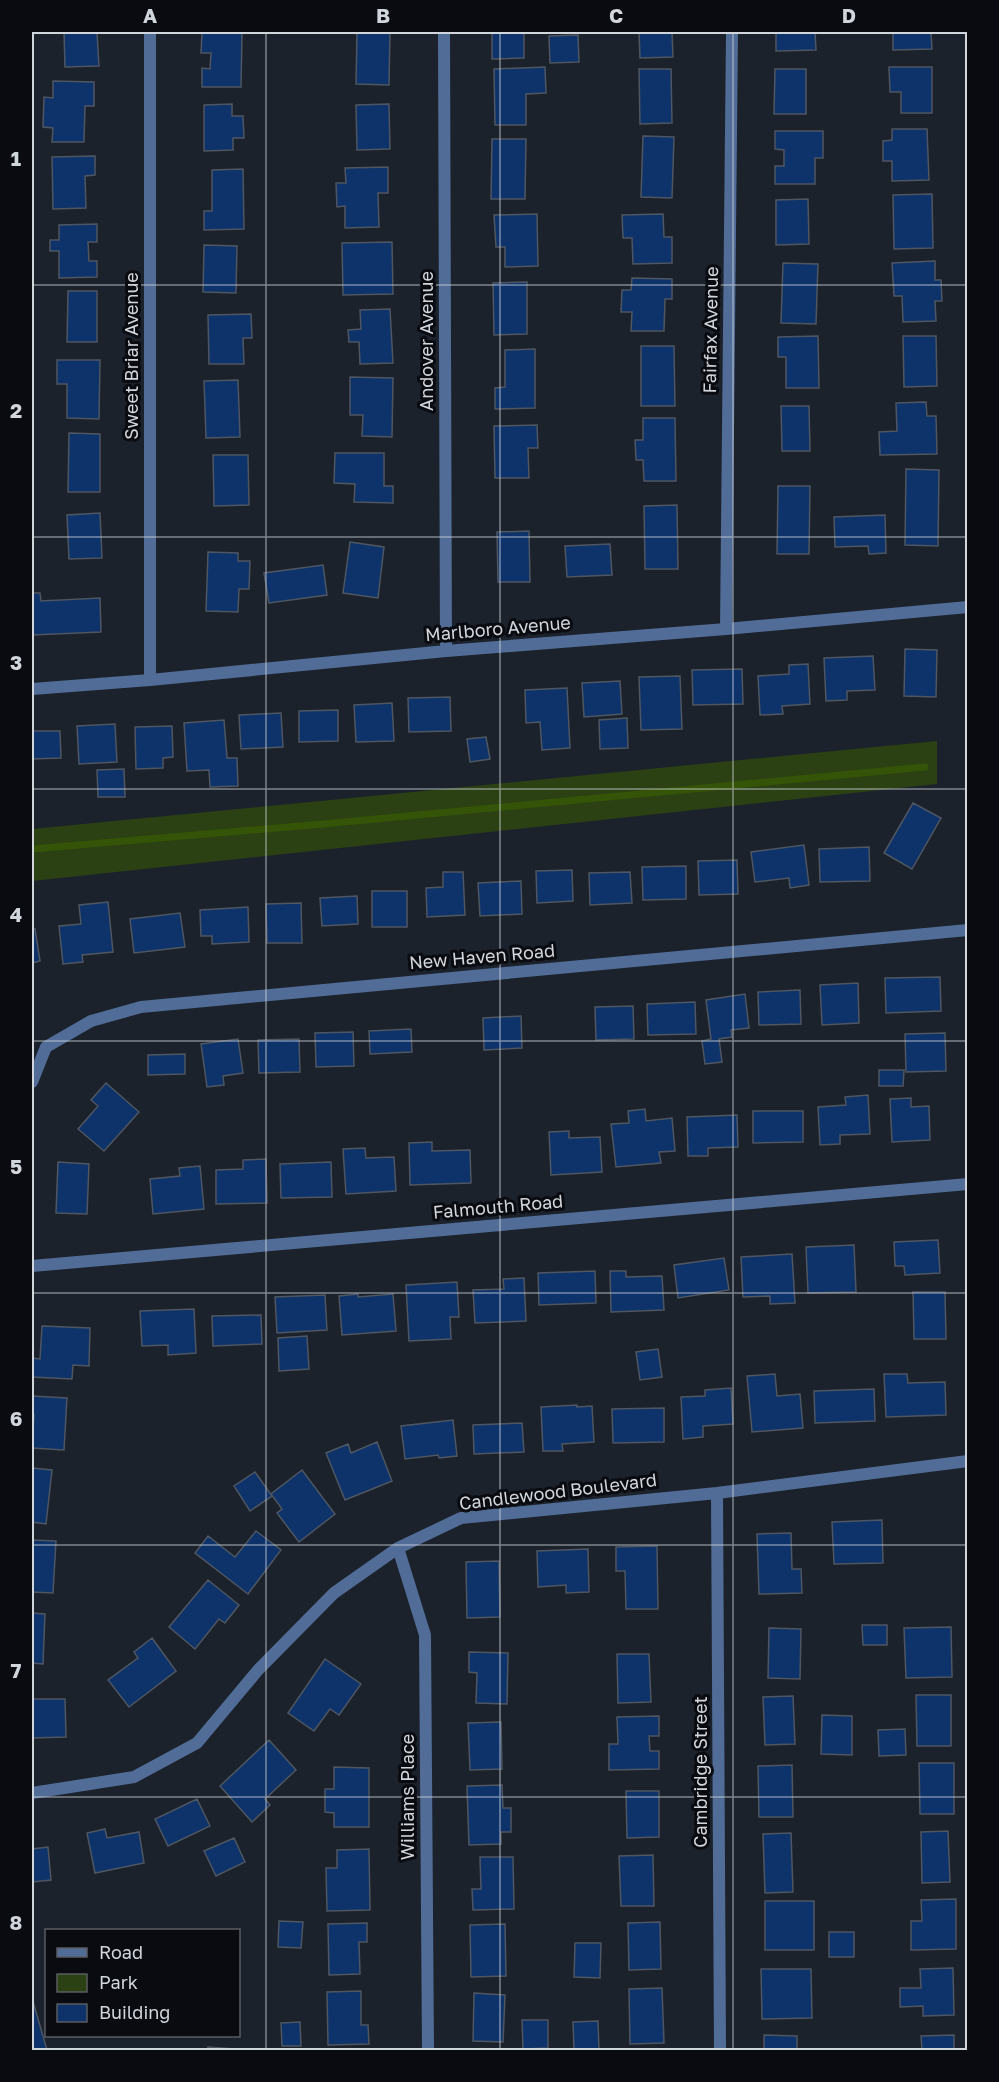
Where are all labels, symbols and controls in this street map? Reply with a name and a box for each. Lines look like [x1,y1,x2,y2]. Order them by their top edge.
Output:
text: A [143,3,157,27]
text: B [376,3,390,27]
text: C [609,3,623,27]
text: D [842,3,856,27]
text: 1 [11,146,21,170]
street label: Fairfax Avenue [698,266,722,394]
street label: Andover Avenue [415,271,437,411]
street label: Sweet Briar Avenue [120,272,142,440]
text: 2 [10,398,22,422]
street label: Marlboro Avenue [424,611,572,645]
text: 3 [10,650,22,674]
text: 4 [10,902,22,926]
street label: New Haven Road [408,939,556,973]
text: 5 [10,1154,22,1178]
street label: Falmouth Road [432,1189,564,1223]
text: 6 [10,1406,22,1430]
street label: Candlewood Boulevard [458,1468,658,1514]
text: 7 [11,1658,22,1682]
street label: Cambridge Street [689,1696,711,1848]
street label: Williams Place [396,1734,418,1860]
text: 8 [10,1910,22,1934]
legend [45,1929,240,2037]
text: Road [99,1941,143,1963]
text: Park [99,1971,138,1993]
text: Building [99,2001,170,2023]

